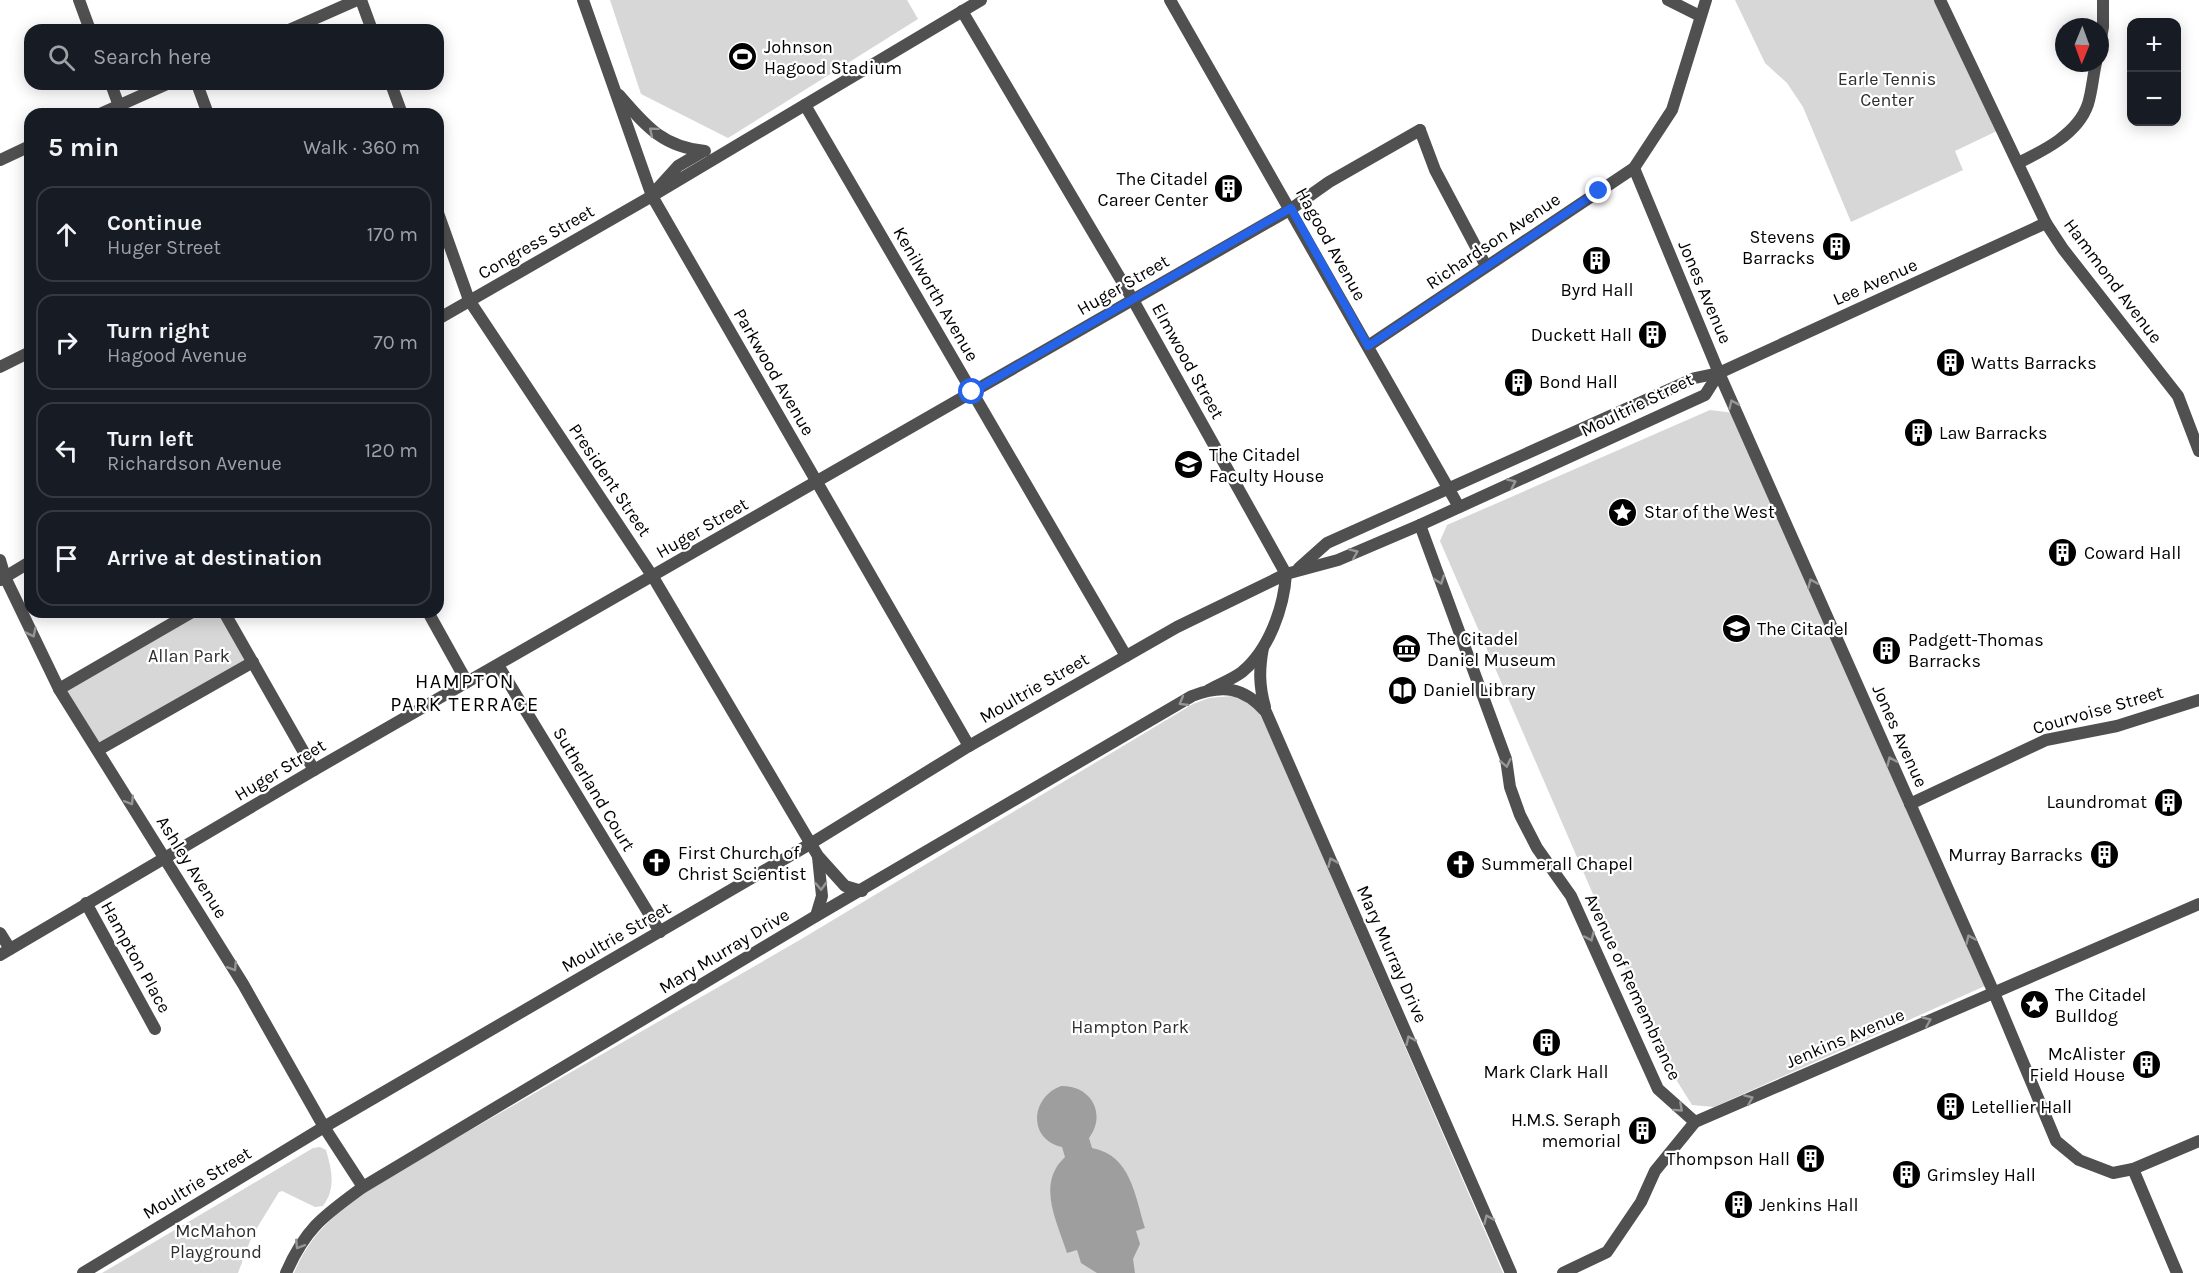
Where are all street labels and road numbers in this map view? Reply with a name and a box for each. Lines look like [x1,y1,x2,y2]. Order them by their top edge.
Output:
street label: Hagood Avenue [1291,184,1371,304]
street label: Richardson Avenue [1422,188,1564,294]
street label: Congress Street [474,200,598,284]
street label: Hammond Avenue [2059,214,2167,348]
street label: Kenilworth Avenue [888,223,984,365]
street label: Jones Avenue [1673,237,1737,347]
street label: Huger Street [1073,250,1173,320]
street label: Lee Avenue [1829,254,1921,310]
street label: Elmwood Street [1147,299,1229,423]
street label: Parkwood Avenue [729,304,819,440]
street label: Moultrie Street [1577,368,1697,442]
street label: President Street [564,419,656,541]
street label: Huger Street [652,493,752,563]
street label: Moultrie Street [975,648,1093,728]
street label: Jones Avenue [1868,681,1932,791]
street label: Courvoise Street [2030,681,2166,739]
street label: Sutherland Court [548,723,640,855]
street label: Huger Street [230,734,330,806]
street label: Ashley Avenue [152,812,232,922]
street label: Mary Murray Drive [1352,882,1432,1026]
street label: Avenue of Remembrance [1580,890,1686,1084]
street label: Hampton Place [96,897,176,1017]
street label: Moultrie Street [557,897,675,977]
street label: Mary Murray Drive [655,903,793,999]
street label: Jenkins Avenue [1782,1003,1908,1073]
street label: Moultrie Street [139,1142,255,1224]

